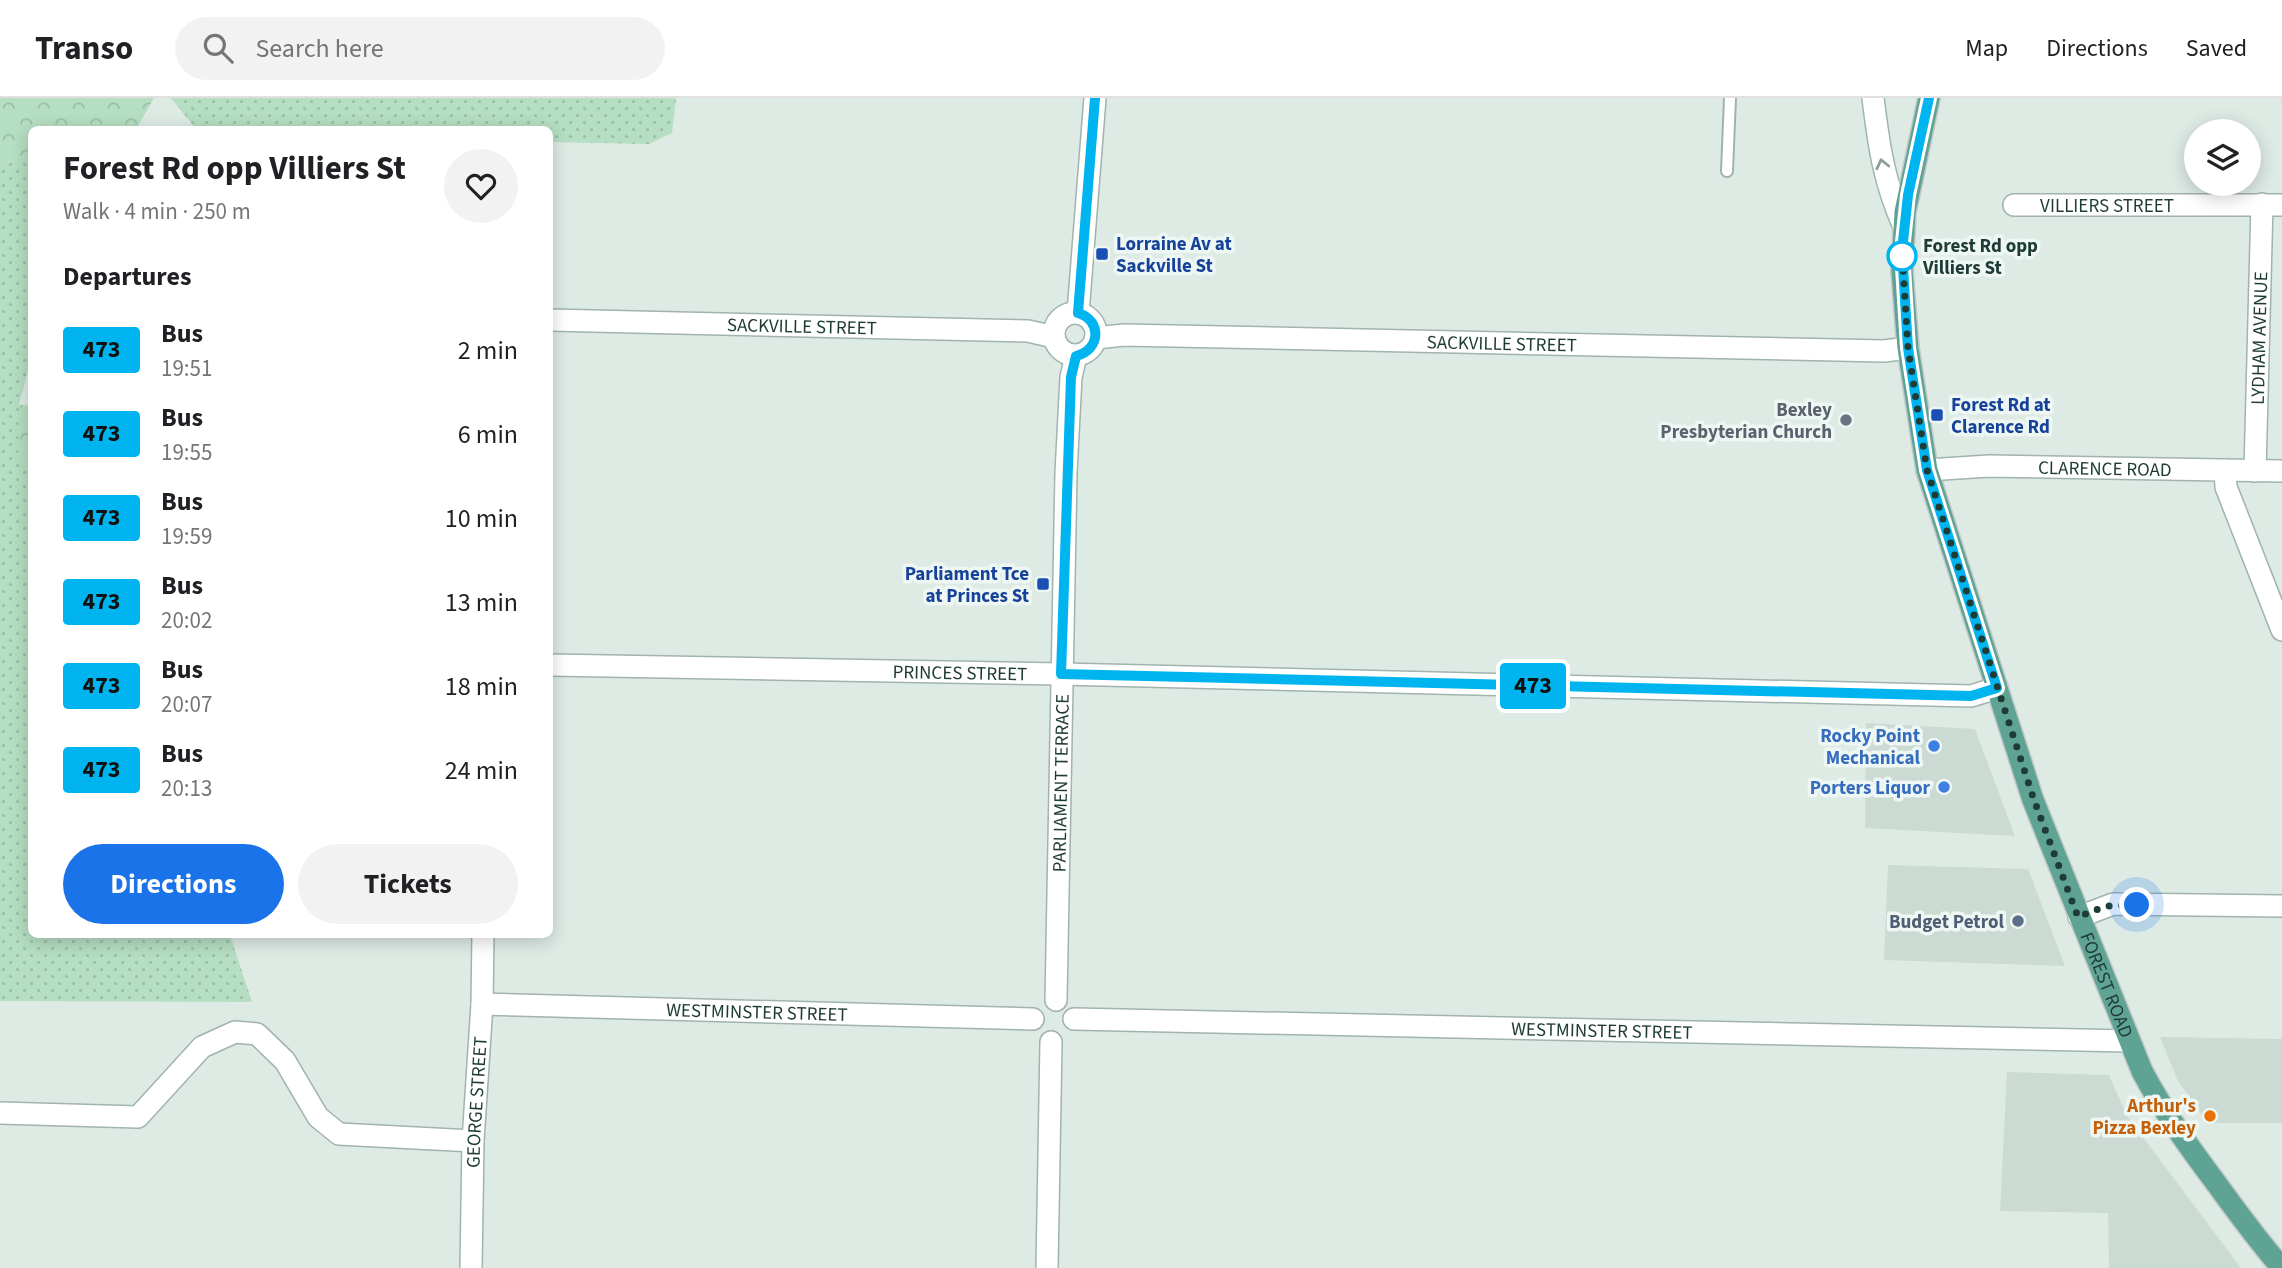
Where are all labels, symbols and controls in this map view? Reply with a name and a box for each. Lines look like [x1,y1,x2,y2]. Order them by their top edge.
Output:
search box [175,17,665,80]
text: Transo [35,25,133,72]
icon: search [199,29,237,67]
text: Search here [255,30,384,67]
text: Map [1965,31,2008,66]
text: Directions [2046,31,2148,66]
text: Saved [2186,31,2247,66]
map controls [2184,119,2261,196]
button: layers [2184,119,2261,196]
text: Forest Rd opp Villiers St [63,145,406,192]
button: heart [444,149,518,223]
one-way arrow [1876,158,1890,170]
street label: VILLIERS STREET [2040,193,2174,220]
text: Walk · 4 min · 250 m [63,195,251,228]
place label: Lorraine Av at Sackville St [1116,231,1232,280]
place label: Forest Rd opp Villiers St [1922,233,2038,282]
marker: Forest Rd opp Villiers St [1887,241,1917,271]
marker: Lorraine Av at Sackville St [1094,246,1110,262]
text: Departures [63,258,191,295]
street label: LYDHAM AVENUE [2245,271,2275,405]
street label: SACKVILLE STREET [727,312,877,343]
text: Bus [161,315,203,352]
street label: SACKVILLE STREET [1426,329,1577,360]
text: 473 [82,332,121,367]
text: 2 min [458,332,518,369]
text: 19:51 [161,352,212,385]
place label: Forest Rd at Clarence Rd [1951,392,2051,441]
place label: Bexley Presbyterian Church [1660,397,1832,446]
text: Bus [161,399,203,436]
marker: Forest Rd at Clarence Rd [1929,407,1945,423]
marker: Bexley Presbyterian Church [1838,412,1854,428]
text: 473 [82,416,121,451]
text: 6 min [458,416,518,453]
text: 19:55 [161,436,212,469]
street label: CLARENCE ROAD [2038,455,2172,484]
text: Bus [161,483,203,520]
text: 473 [82,500,121,535]
text: 10 min [445,500,518,537]
text: 19:59 [161,520,212,553]
place label: Parliament Tce at Princes St [905,561,1029,610]
text: Bus [161,567,203,604]
marker: Parliament Tce at Princes St [1035,576,1051,592]
text: 473 [82,584,121,619]
text: 13 min [445,584,518,621]
text: 20:02 [161,604,212,637]
text: Bus [161,651,203,688]
street label: PRINCES STREET [892,659,1027,688]
line badge: 473 [1493,663,1573,709]
text: 473 [82,668,121,703]
text: 18 min [445,668,518,705]
text: 473 [1514,668,1552,703]
text: 20:07 [161,688,212,721]
street label: PARLIAMENT TERRACE [1046,694,1077,873]
place label: Rocky Point Mechanical [1820,723,1921,772]
text: Bus [161,735,203,772]
marker: Rocky Point Mechanical [1926,738,1942,754]
text: 473 [82,752,121,787]
text: 24 min [445,752,518,789]
text: 20:13 [161,772,212,805]
place label: Porters Liquor [1810,775,1930,802]
marker: Porters Liquor [1936,779,1952,795]
button: Directions [63,844,284,924]
button: Tickets [298,844,518,924]
your location [2119,887,2154,922]
place label: Budget Petrol [1889,909,2005,936]
marker: Budget Petrol [2010,913,2026,929]
street label: FOREST ROAD [2073,928,2139,1042]
street label: WESTMINSTER STREET [666,997,848,1029]
street label: WESTMINSTER STREET [1511,1016,1693,1047]
street label: GEORGE STREET [461,1036,495,1168]
place label: Arthur's Pizza Bexley [2093,1093,2196,1142]
marker: Arthur's Pizza Bexley [2202,1108,2218,1124]

